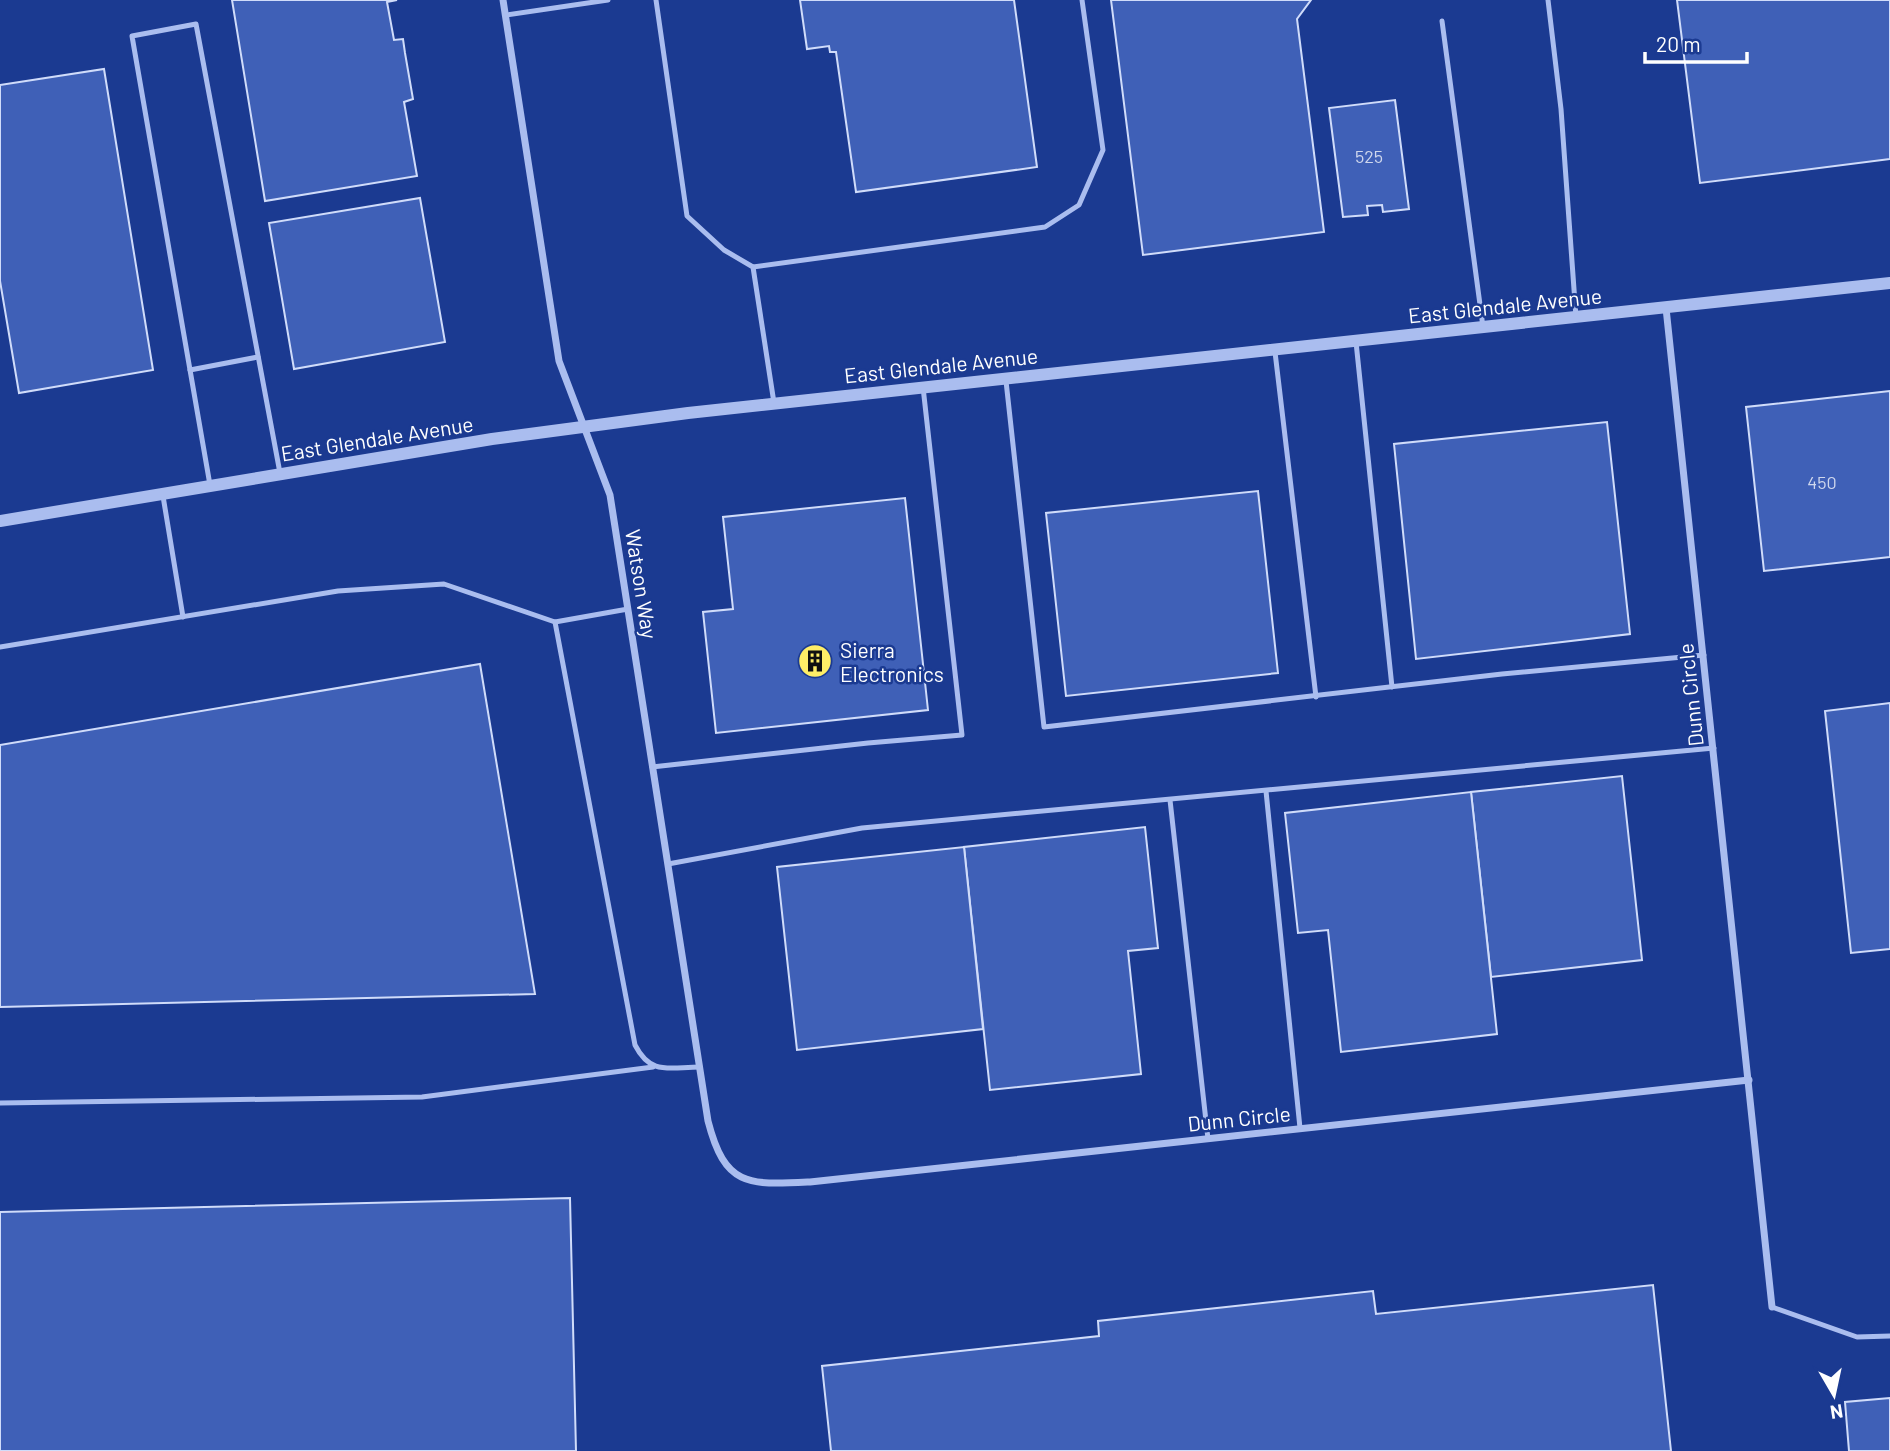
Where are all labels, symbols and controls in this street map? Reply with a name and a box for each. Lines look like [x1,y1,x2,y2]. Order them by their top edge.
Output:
scale bar [1645,21,1746,65]
text: 20 m [1656,31,1701,56]
house number: 525 [1355,145,1383,167]
street label: East Glendale Avenue [1407,282,1603,328]
street label: East Glendale Avenue [843,342,1039,388]
street label: East Glendale Avenue [279,410,475,466]
house number: 450 [1807,471,1837,493]
street label: Watson Way [621,527,663,641]
place label: Sierra Electronics [840,637,944,686]
building icon: Sierra Electronics [796,642,834,680]
street label: Dunn Circle [1672,642,1708,748]
street label: Dunn Circle [1186,1100,1292,1136]
north arrow [1799,1360,1869,1430]
text: N [1829,1400,1845,1425]

